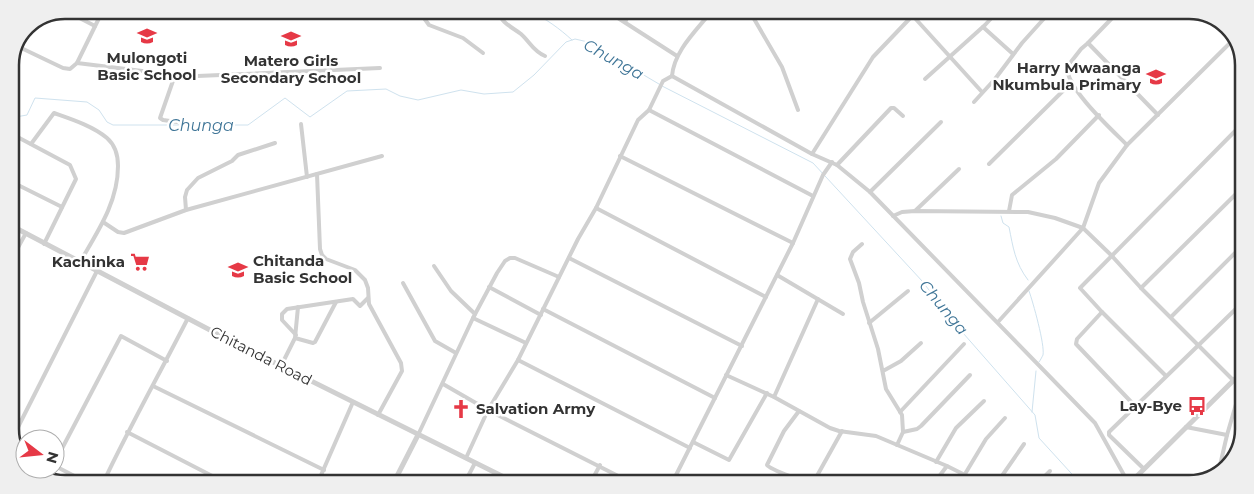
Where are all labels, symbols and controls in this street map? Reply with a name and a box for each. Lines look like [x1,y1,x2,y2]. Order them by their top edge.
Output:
school or university icon: Mulongoti Basic School [136,25,158,47]
school or university icon: Matero Girls Secondary School [280,28,302,50]
water label: Chunga [580,35,647,84]
place label: Mulongoti Basic School [97,48,197,84]
place label: Matero Girls Secondary School [221,51,361,87]
place label: Harry Mwaanga Nkumbula Primary [992,58,1142,94]
school or university icon: Harry Mwaanga Nkumbula Primary [1145,66,1167,88]
water label: Chunga [168,116,234,135]
supermarket icon: Kachinka [129,251,151,273]
place label: Chitanda Basic School [253,251,352,287]
place label: Kachinka [52,252,125,271]
school or university icon: Chitanda Basic School [227,259,249,281]
water label: Chunga [915,276,972,339]
street label: Chitanda Road [207,322,315,389]
bus stop icon: Lay-Bye [1186,395,1208,417]
place label: Lay-Bye [1120,396,1182,415]
church icon: Salvation Army [450,398,472,420]
place label: Salvation Army [476,399,596,418]
north arrow [15,429,65,479]
text: N [42,450,63,466]

